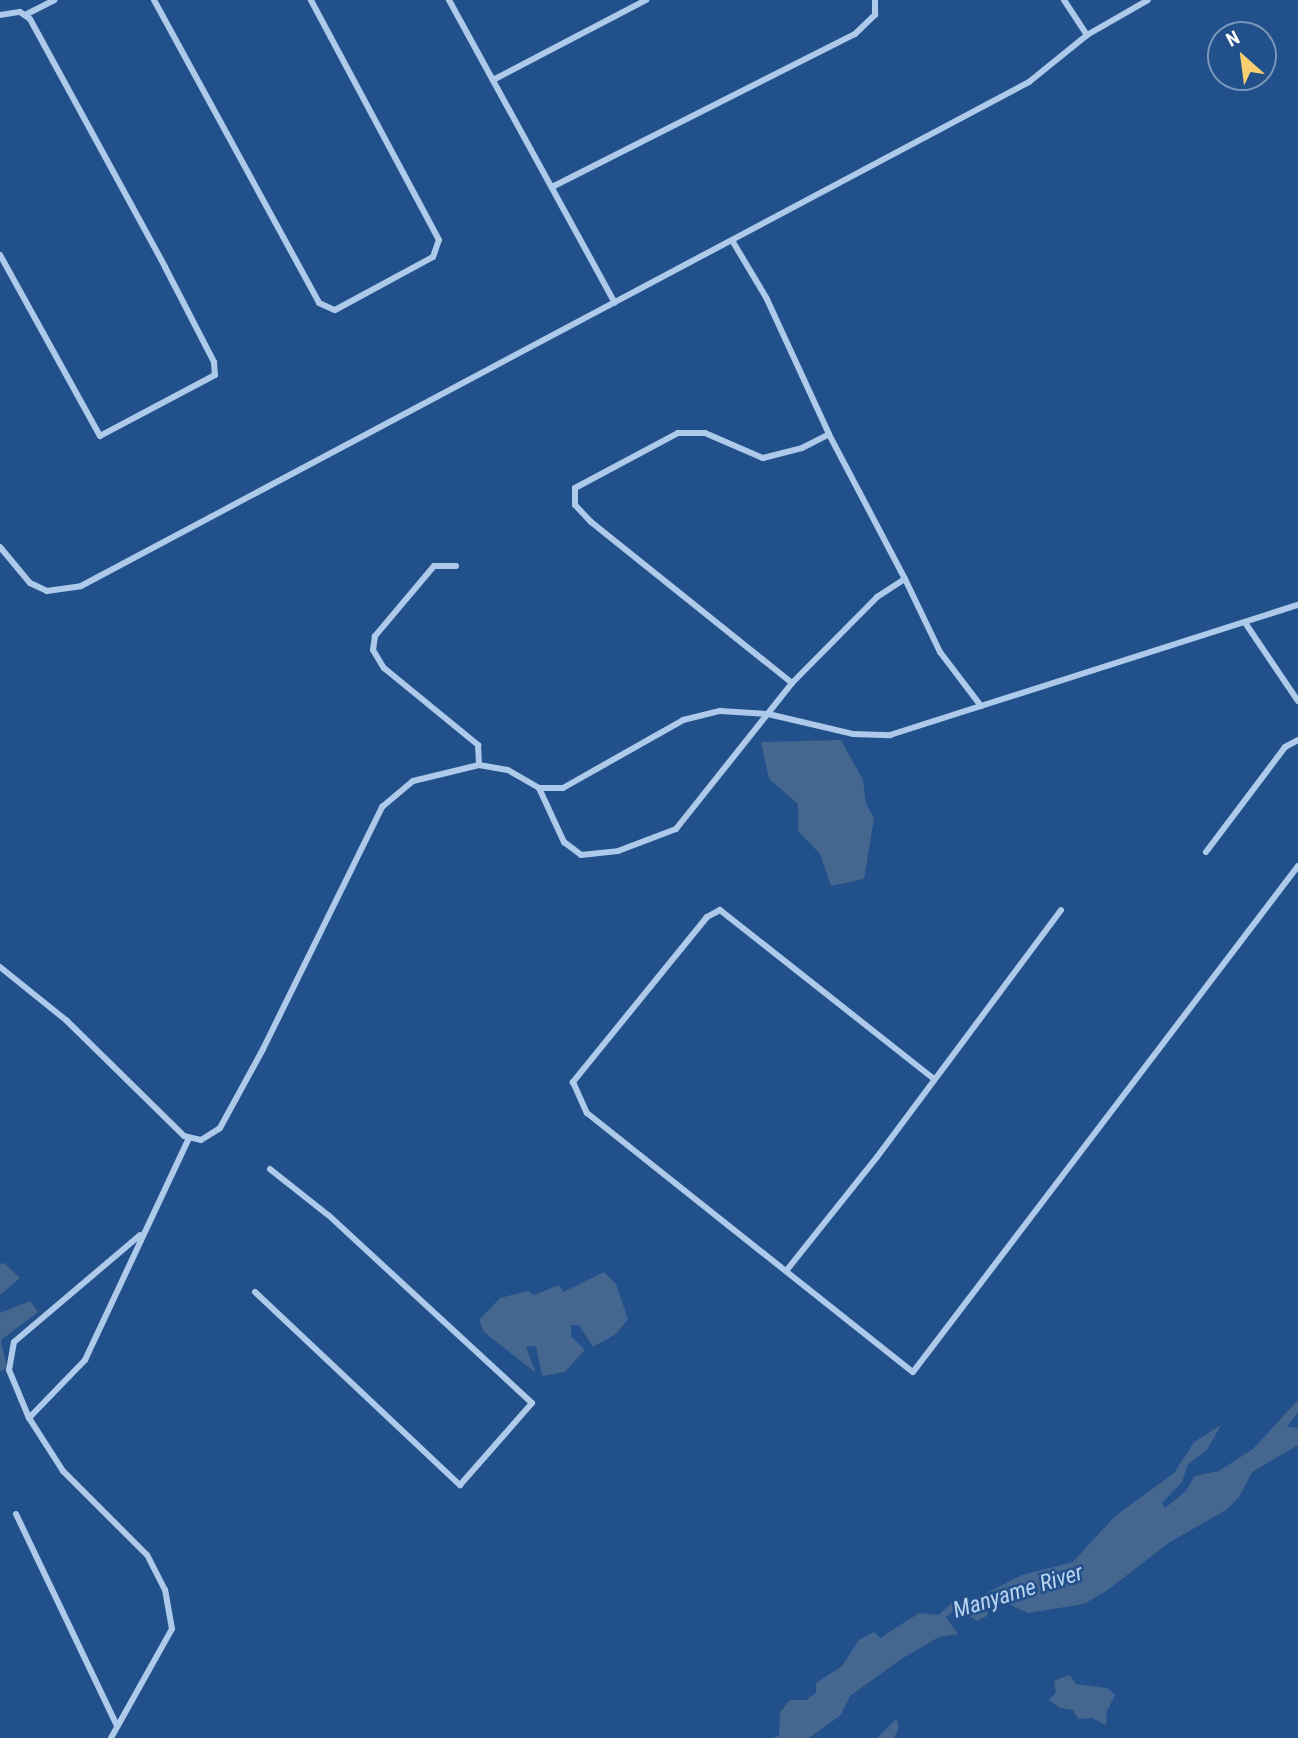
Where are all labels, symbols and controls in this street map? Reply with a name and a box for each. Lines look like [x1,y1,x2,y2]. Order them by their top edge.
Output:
north arrow [1207,21,1277,91]
text: N [1222,26,1243,52]
water label: Manyame River [950,1559,1086,1625]

